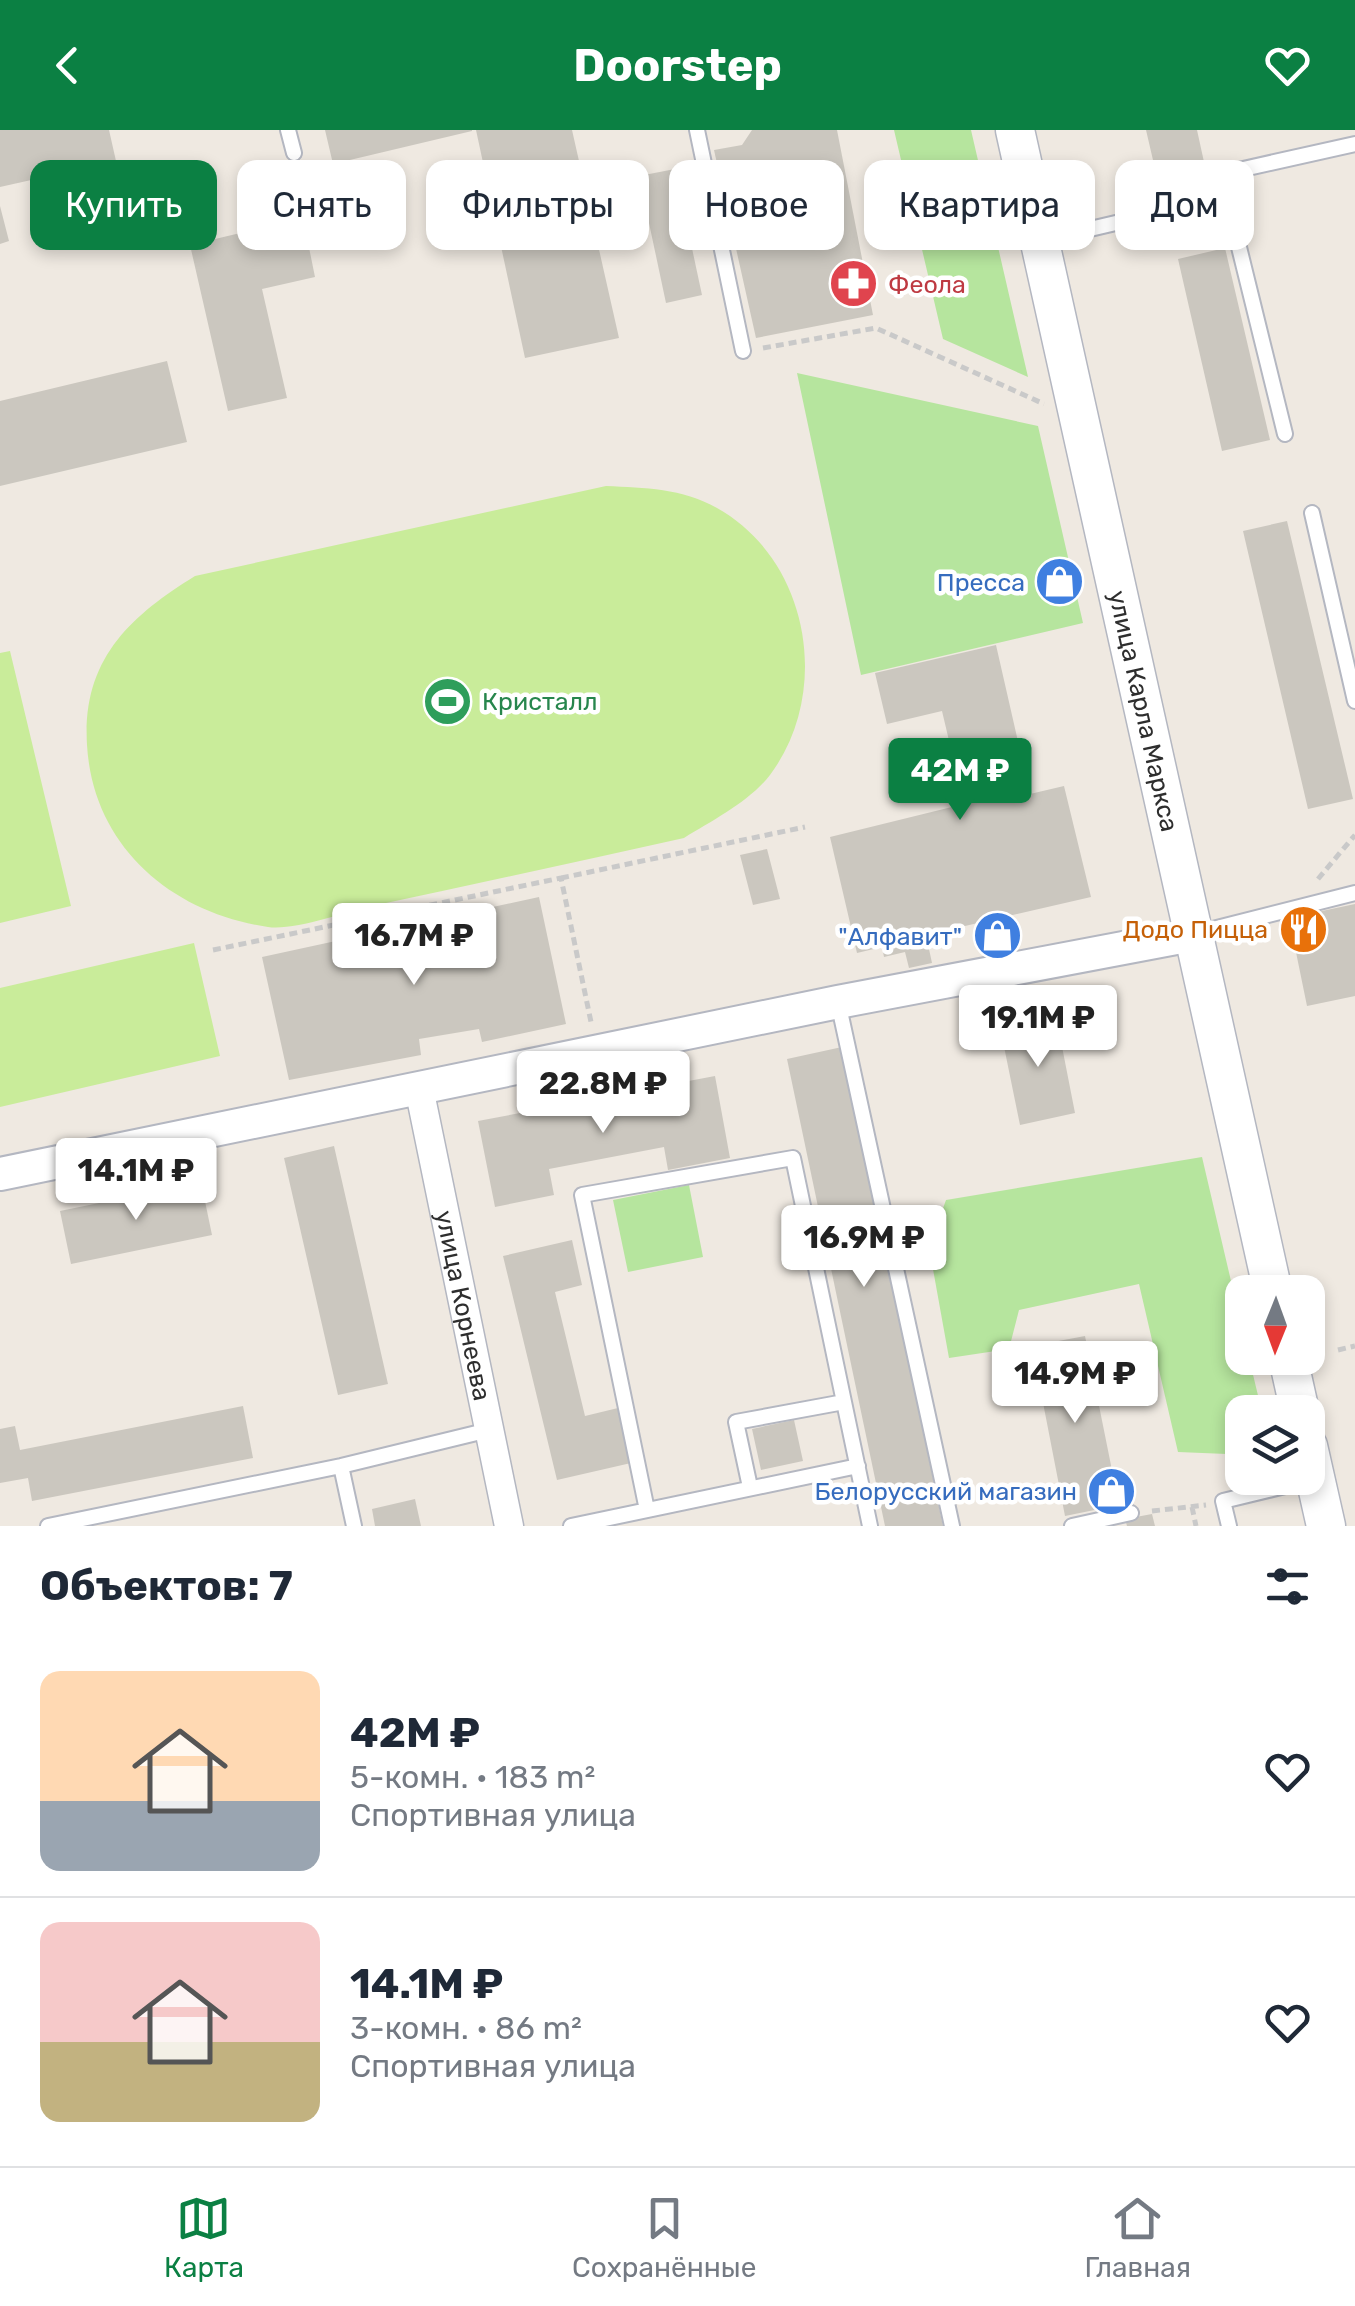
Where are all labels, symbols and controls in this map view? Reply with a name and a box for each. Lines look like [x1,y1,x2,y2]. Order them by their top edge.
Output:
icon: back [40,38,95,93]
icon: heart [1260,38,1315,93]
text: Doorstep [573,39,782,92]
chip: Купить [30,160,217,250]
chip: Снять [237,160,406,250]
chip: Фильтры [426,160,649,250]
chip: Новое [669,160,844,250]
chip: Квартира [864,160,1095,250]
chip: Дом [1115,160,1254,250]
pharmacy icon: Феола [827,258,879,310]
place label: Феола [888,270,966,299]
shop icon: Пресса [1034,556,1086,608]
place label: Пресса [937,568,1025,597]
street label: улица Карла Маркса [1103,588,1184,834]
sports icon: Кристалл [421,675,473,727]
place label: Кристалл [482,687,598,716]
pin: 42M ₽ [890,738,1030,823]
text: 42M ₽ [910,751,1010,789]
pin: 16.7M ₽ [322,903,506,988]
restaurant icon: Додо Пицца [1277,903,1329,955]
shop icon: "Алфавит" [971,910,1023,962]
place label: Додо Пицца [1123,915,1268,944]
text: 16.7M ₽ [354,916,474,954]
place label: "Алфавит" [838,922,962,951]
pin: 19.1M ₽ [946,985,1130,1070]
text: 19.1M ₽ [981,998,1095,1036]
pin: 22.8M ₽ [511,1051,695,1136]
text: 22.8M ₽ [539,1064,667,1102]
pin: 14.1M ₽ [44,1138,228,1223]
text: 14.1M ₽ [78,1151,194,1189]
pin: 16.9M ₽ [772,1205,956,1290]
street label: улица Корнеева [429,1208,497,1403]
text: 16.9M ₽ [803,1218,925,1256]
north arrow [1225,1275,1325,1375]
map controls [1225,1275,1325,1495]
pin: 14.9M ₽ [983,1341,1167,1426]
text: 14.9M ₽ [1014,1354,1136,1392]
button: layers [1225,1395,1325,1495]
shop icon: Белорусский магазин [1086,1465,1138,1517]
place label: Белорусский магазин [814,1477,1077,1506]
icon: filters [1260,1559,1315,1614]
text: Объектов: 7 [40,1561,293,1611]
text: 42M ₽ [350,1708,480,1758]
icon: home [120,1711,240,1831]
icon: heart [1260,1744,1315,1799]
text: 5-комн. · 183 m² [350,1758,595,1796]
text: Спортивная улица [350,1796,636,1834]
text: 14.1M ₽ [350,1959,503,2009]
icon: home [120,1962,240,2082]
icon: heart [1260,1995,1315,2050]
text: 3-комн. · 86 m² [350,2009,582,2047]
text: Спортивная улица [350,2047,636,2085]
tab: Карта [164,2191,244,2284]
tab: Сохранённые [572,2191,756,2284]
tab: Главная [1084,2191,1191,2284]

